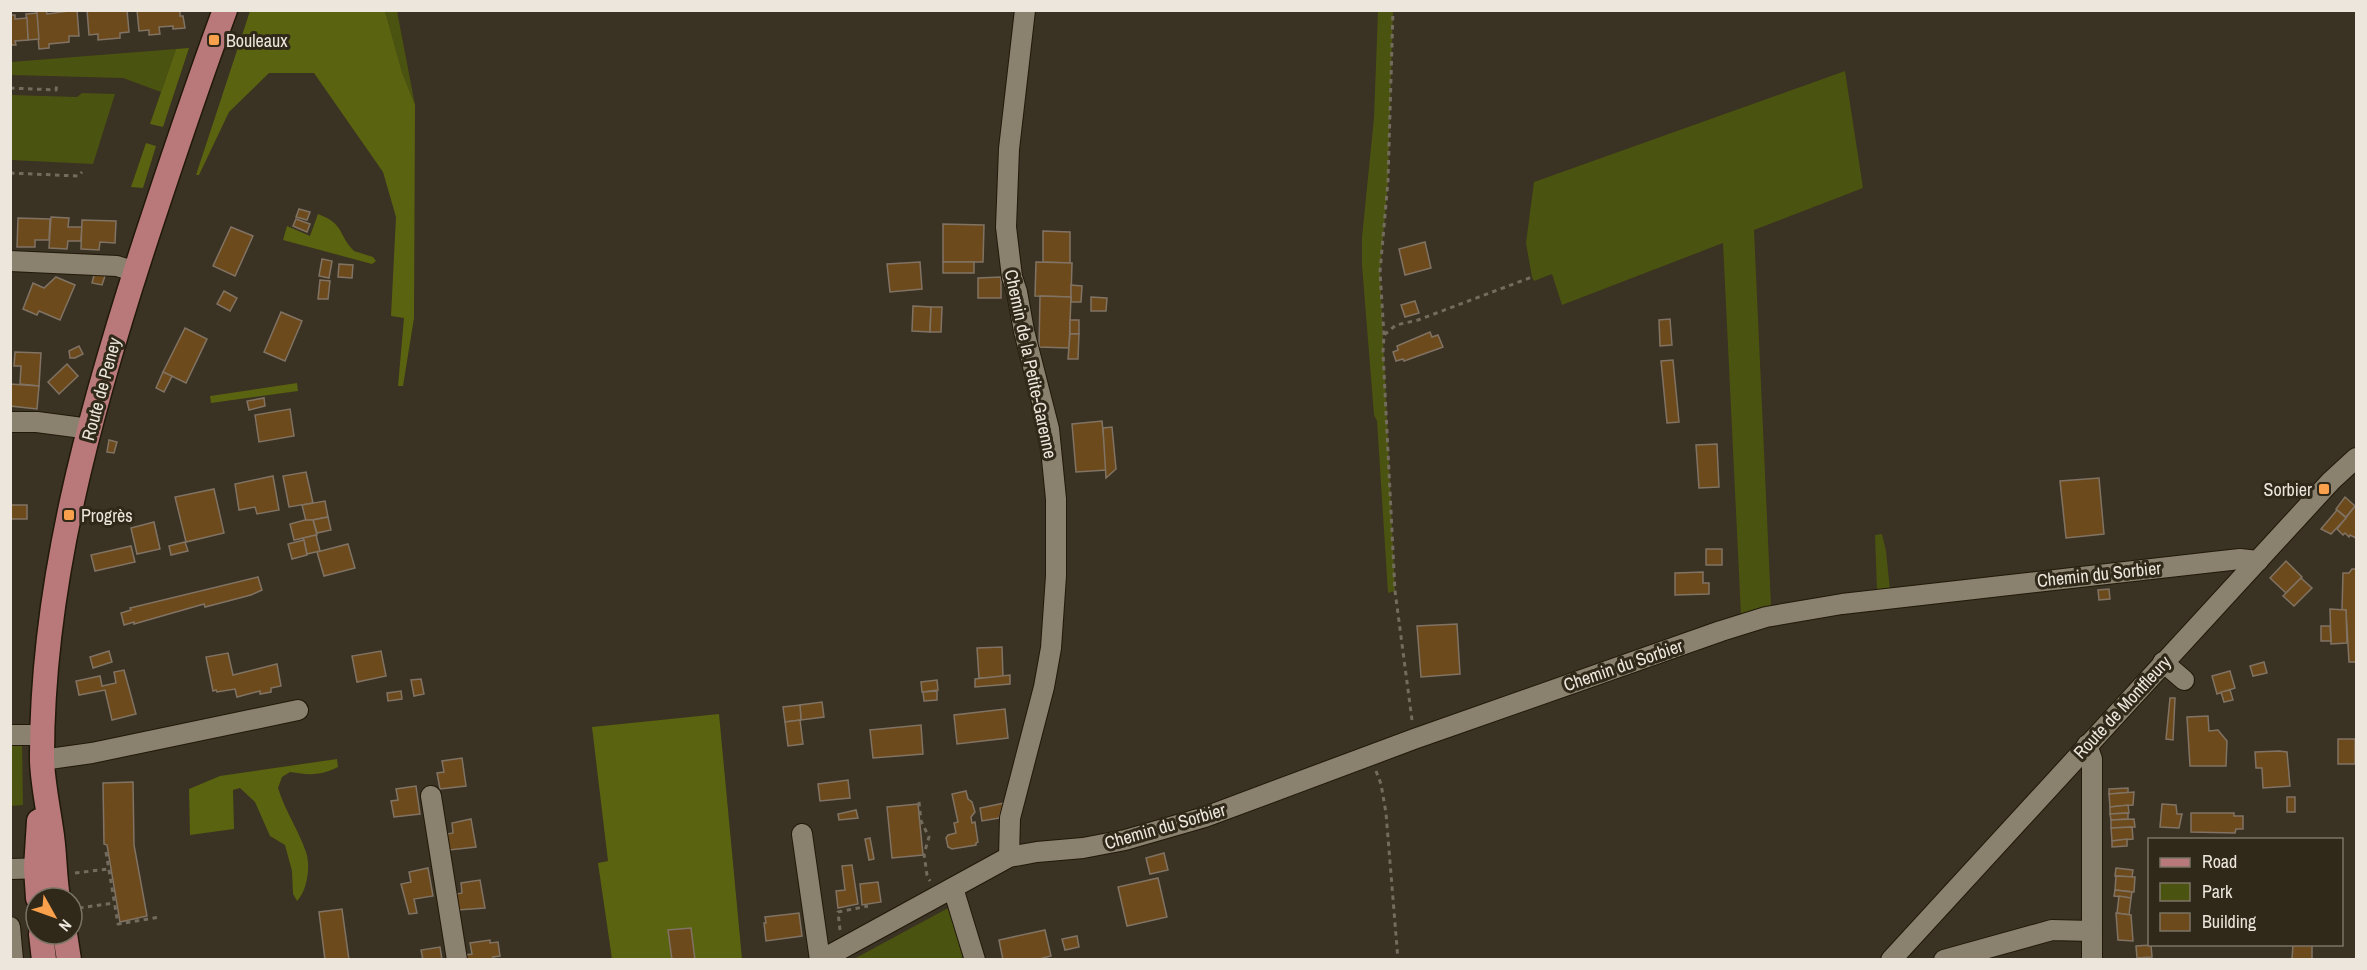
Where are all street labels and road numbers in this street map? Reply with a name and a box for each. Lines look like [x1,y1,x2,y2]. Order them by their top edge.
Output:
street label: Chemin de la Petite-Garenne [999,267,1063,461]
street label: Route de Peney [75,334,127,443]
street label: Chemin du Sorbier [2036,555,2162,593]
street label: Chemin du Sorbier [1560,633,1686,697]
street label: Route de Montfleury [2068,649,2177,764]
street label: Chemin du Sorbier [1102,797,1228,855]

